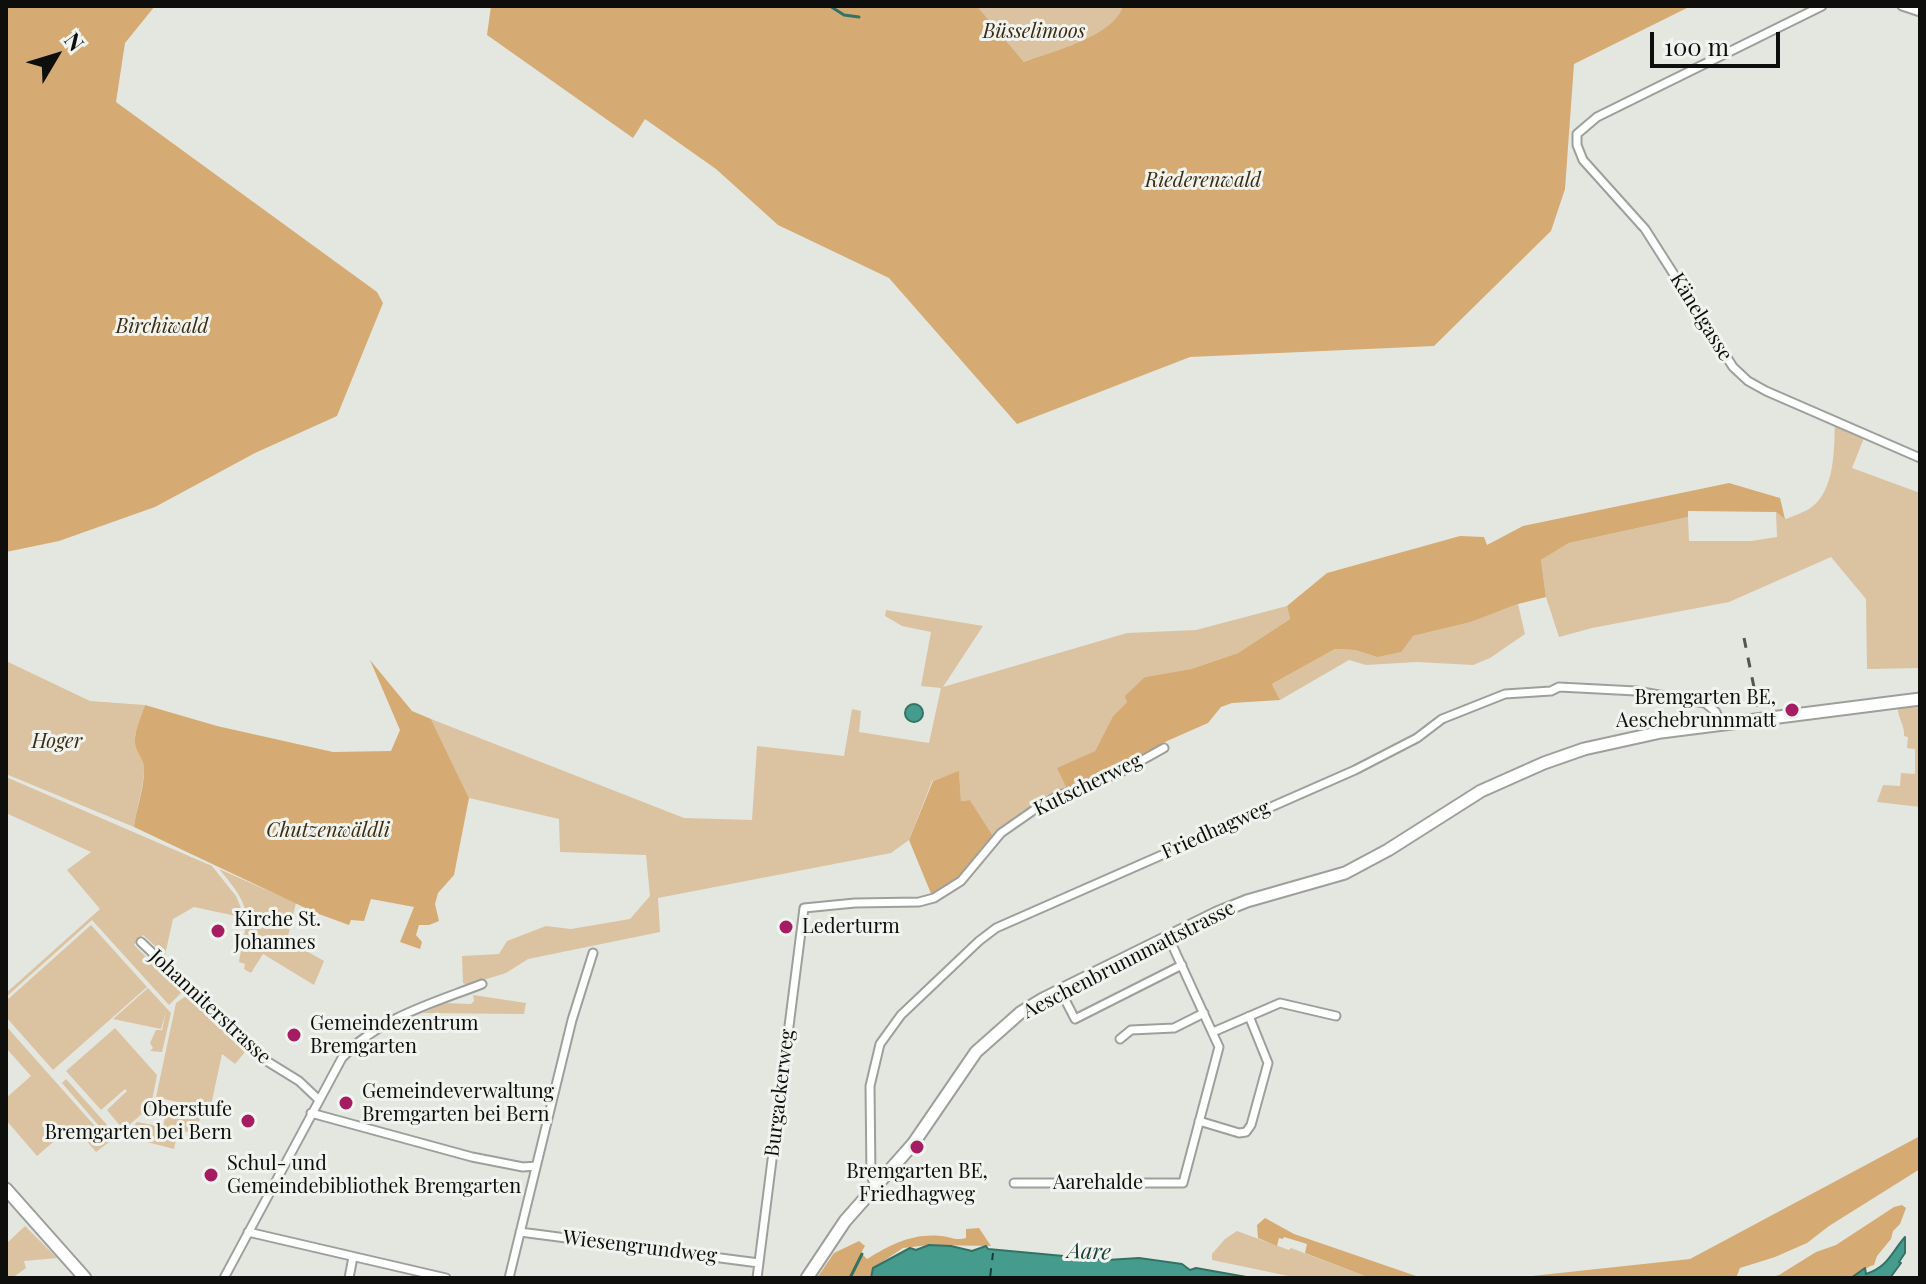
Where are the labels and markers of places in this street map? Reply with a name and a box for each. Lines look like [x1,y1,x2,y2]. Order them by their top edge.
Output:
place label: Bremgarten BE, Aeschebrunnmatt [1616,686,1776,733]
marker: Bremgarten BE, Aeschebrunnmatt [1783,701,1801,719]
place label: Kirche St. Johannes [234,908,321,955]
place label: Lederturm [802,915,900,939]
marker: Lederturm [777,918,795,936]
marker: Kirche St. Johannes [209,922,227,940]
place label: Gemeindezentrum Bremgarten [310,1012,479,1059]
marker: Gemeindezentrum Bremgarten [285,1026,303,1044]
place label: Gemeindeverwaltung Bremgarten bei Bern [362,1080,554,1127]
marker: Gemeindeverwaltung Bremgarten bei Bern [337,1094,355,1112]
place label: Oberstufe Bremgarten bei Bern [44,1098,232,1145]
marker: Oberstufe Bremgarten bei Bern [239,1112,257,1130]
marker: Bremgarten BE, Friedhagweg [908,1138,926,1156]
place label: Schul- und Gemeindebibliothek Bremgarten [227,1152,521,1199]
place label: Bremgarten BE, Friedhagweg [846,1160,988,1207]
marker: Schul- und Gemeindebibliothek Bremgarten [202,1166,220,1184]

